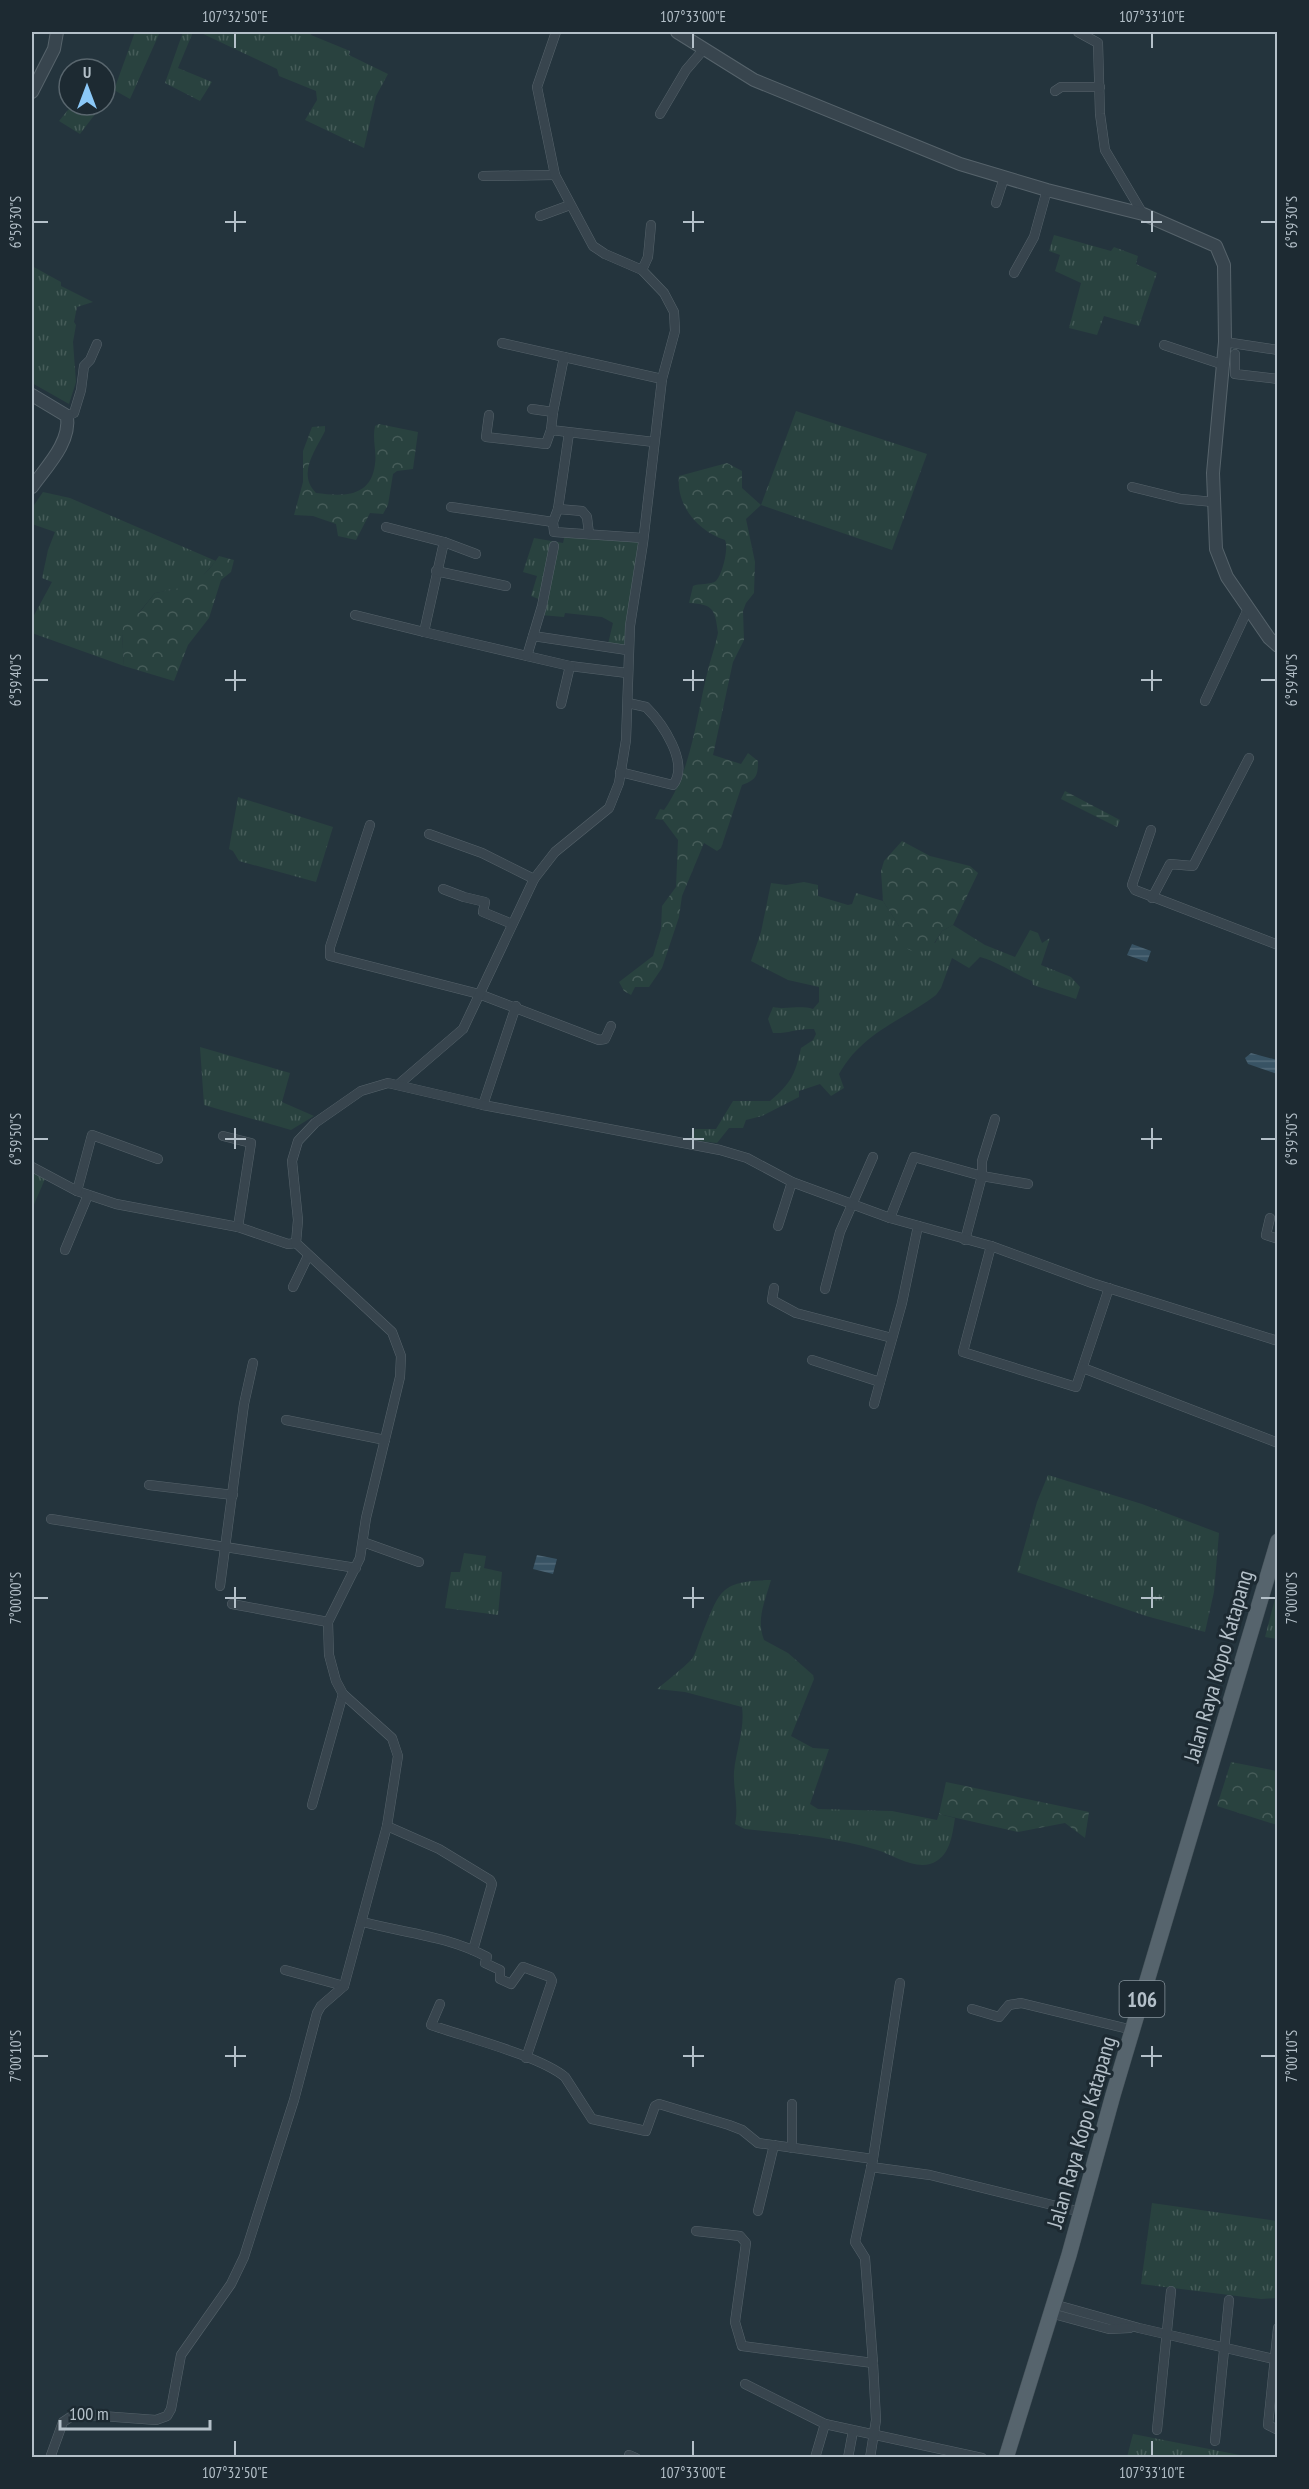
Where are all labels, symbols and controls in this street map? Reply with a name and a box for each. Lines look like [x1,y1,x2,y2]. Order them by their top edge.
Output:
text: 107°32'50"E [202,7,268,26]
text: 107°33'00"E [660,7,726,26]
text: 107°33'10"E [1119,7,1185,26]
north arrow [57,57,117,117]
text: U [83,62,91,82]
text: 6°59'30"S [6,196,25,248]
text: 6°59'30"S [1282,196,1301,248]
text: 6°59'40"S [6,654,25,706]
text: 6°59'40"S [1282,654,1301,706]
text: 6°59'50"S [6,1113,25,1165]
text: 6°59'50"S [1282,1113,1301,1165]
street label: Jalan Raya Kopo Katapang [1177,1567,1259,1766]
text: 7°00'00"S [6,1572,25,1624]
text: 7°00'00"S [1282,1572,1301,1624]
road number: 106 [1120,1981,1164,2017]
text: 7°00'10"S [6,2030,25,2082]
text: 7°00'10"S [1282,2030,1301,2082]
street label: Jalan Raya Kopo Katapang [1040,2033,1122,2232]
scale bar [60,2393,210,2431]
text: 100 m [69,2402,109,2425]
text: 107°32'50"E [202,2463,268,2482]
text: 107°33'00"E [660,2463,726,2482]
text: 107°33'10"E [1119,2463,1185,2482]

